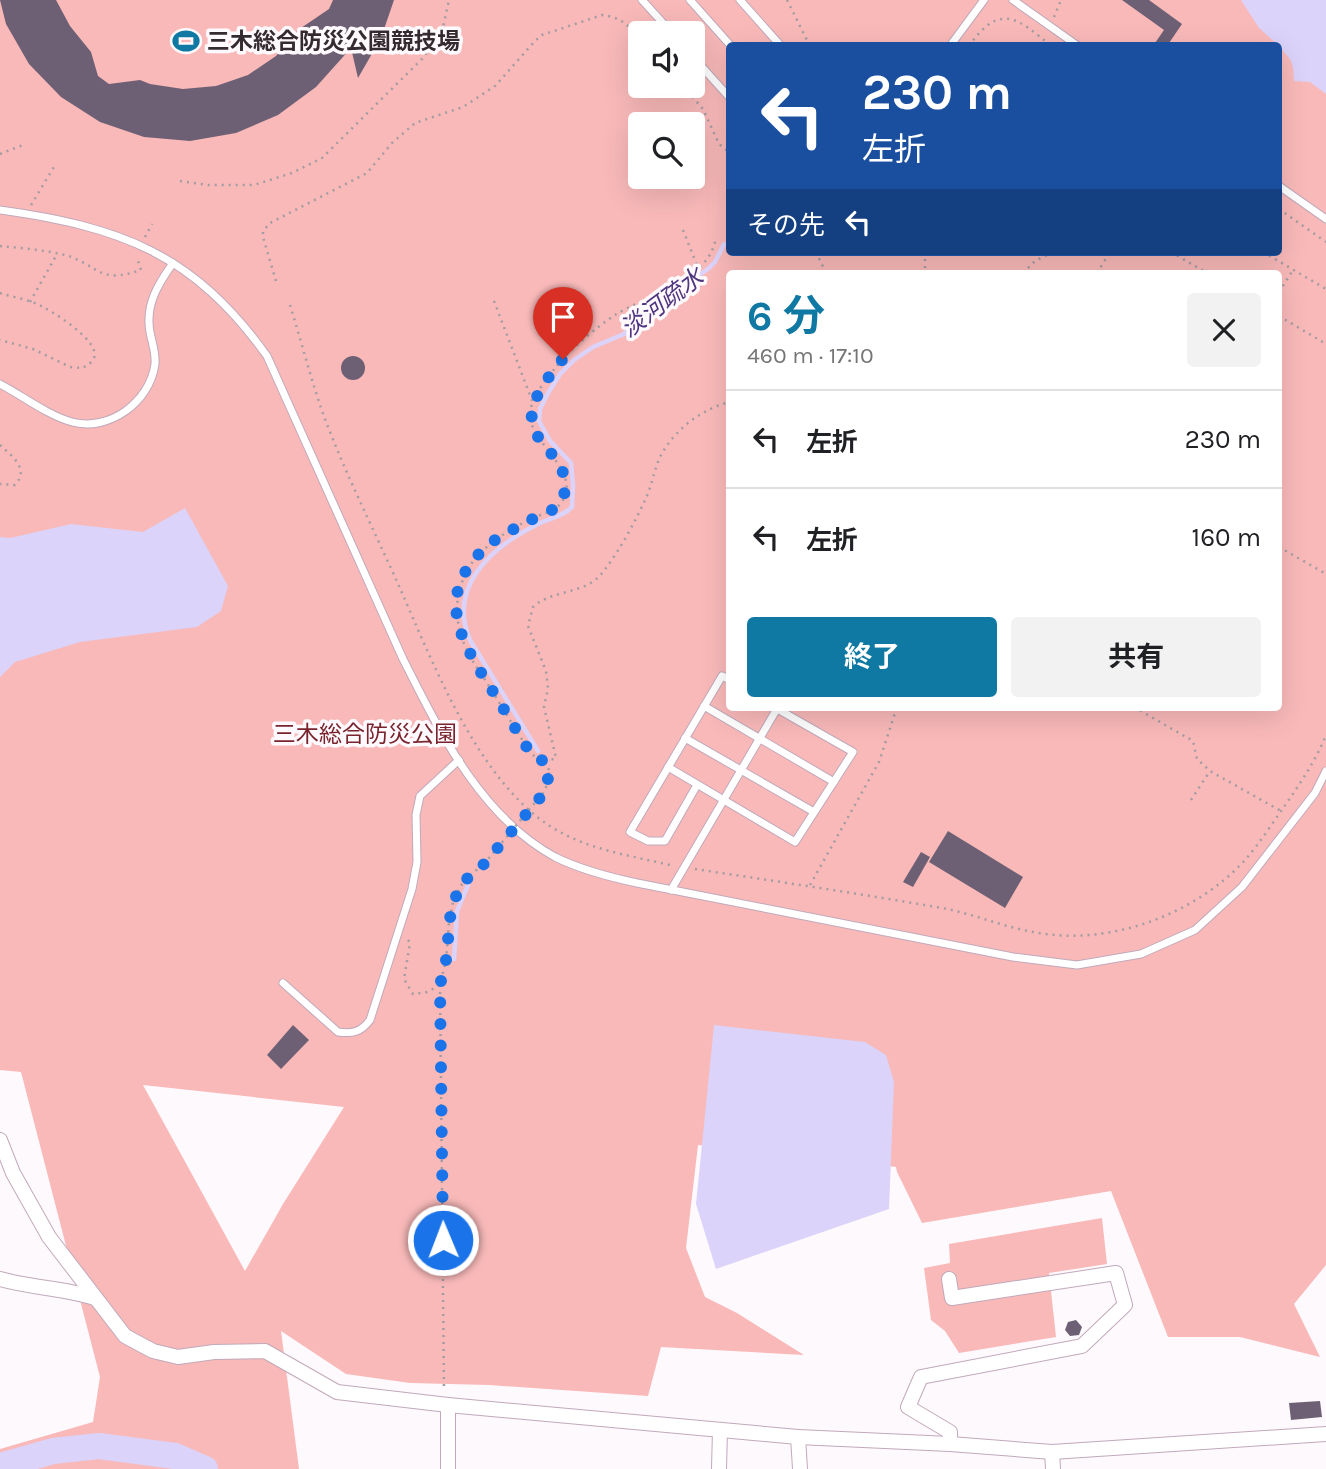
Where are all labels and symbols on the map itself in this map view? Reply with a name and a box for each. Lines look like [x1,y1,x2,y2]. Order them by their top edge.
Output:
sports icon: 三木総合防災公園競技場 [171,26,201,56]
place label: 三木総合防災公園競技場 [207,28,460,55]
water label: 淡河疏水 [615,261,711,343]
pin [533,287,593,359]
park label: 三木総合防災公園 [273,721,457,748]
position arrow [406,1203,480,1277]

